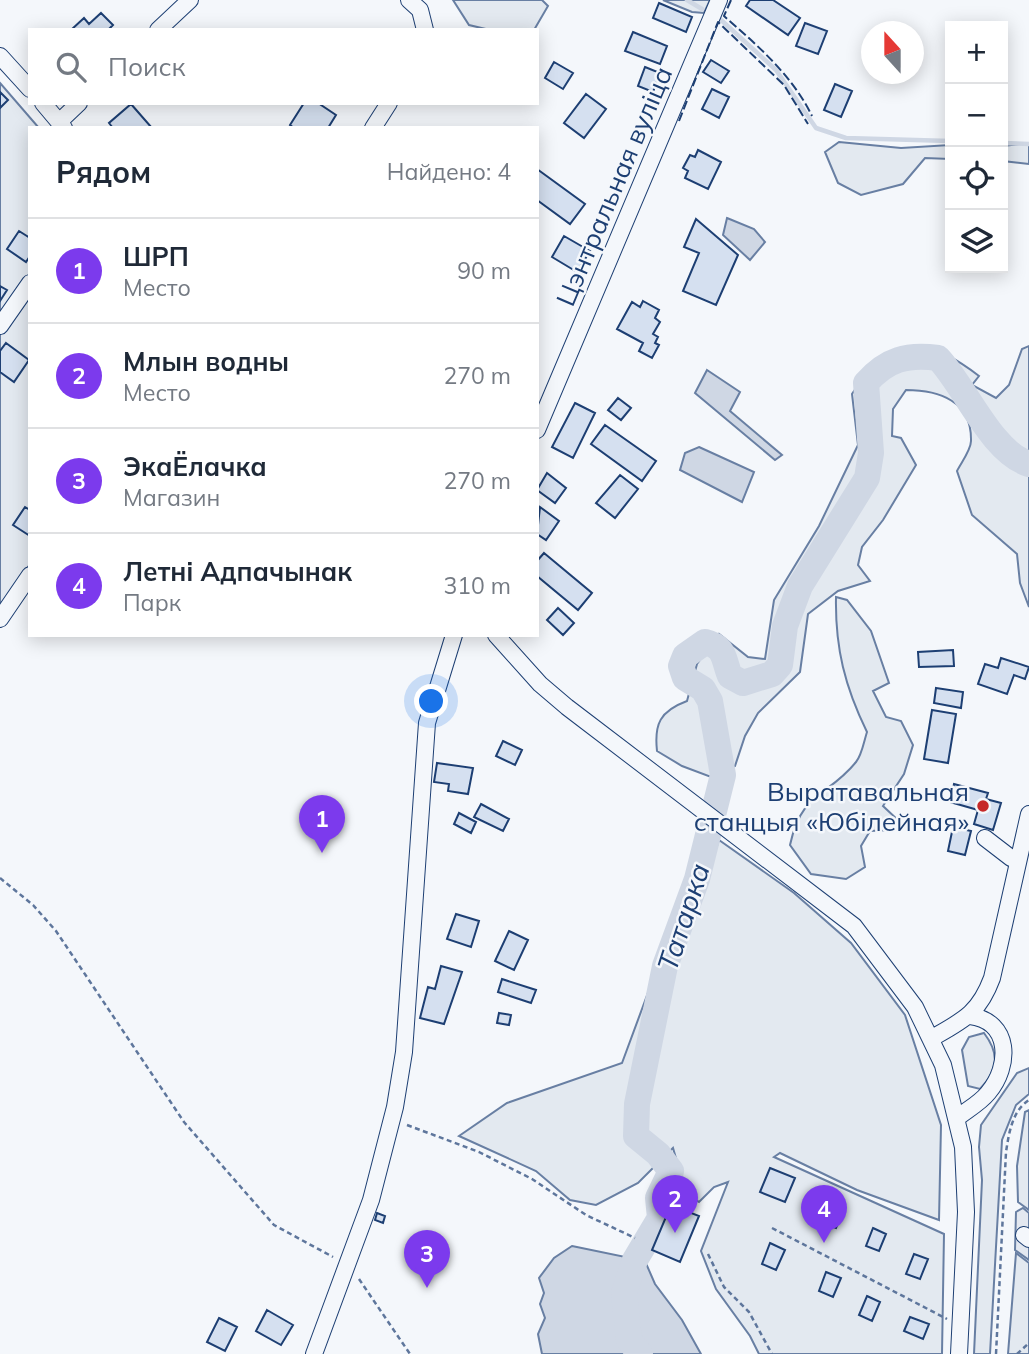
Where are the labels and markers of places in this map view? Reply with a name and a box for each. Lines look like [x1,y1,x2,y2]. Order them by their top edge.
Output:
place label: Выратавальная станцыя «Юбілейная» [694,775,969,838]
pin: 1 [299,795,345,853]
marker: Выратавальная станцыя «Юбілейная» [975,798,991,814]
pin: 2 [652,1175,698,1233]
pin: 4 [801,1185,847,1243]
pin: 3 [404,1230,450,1288]

